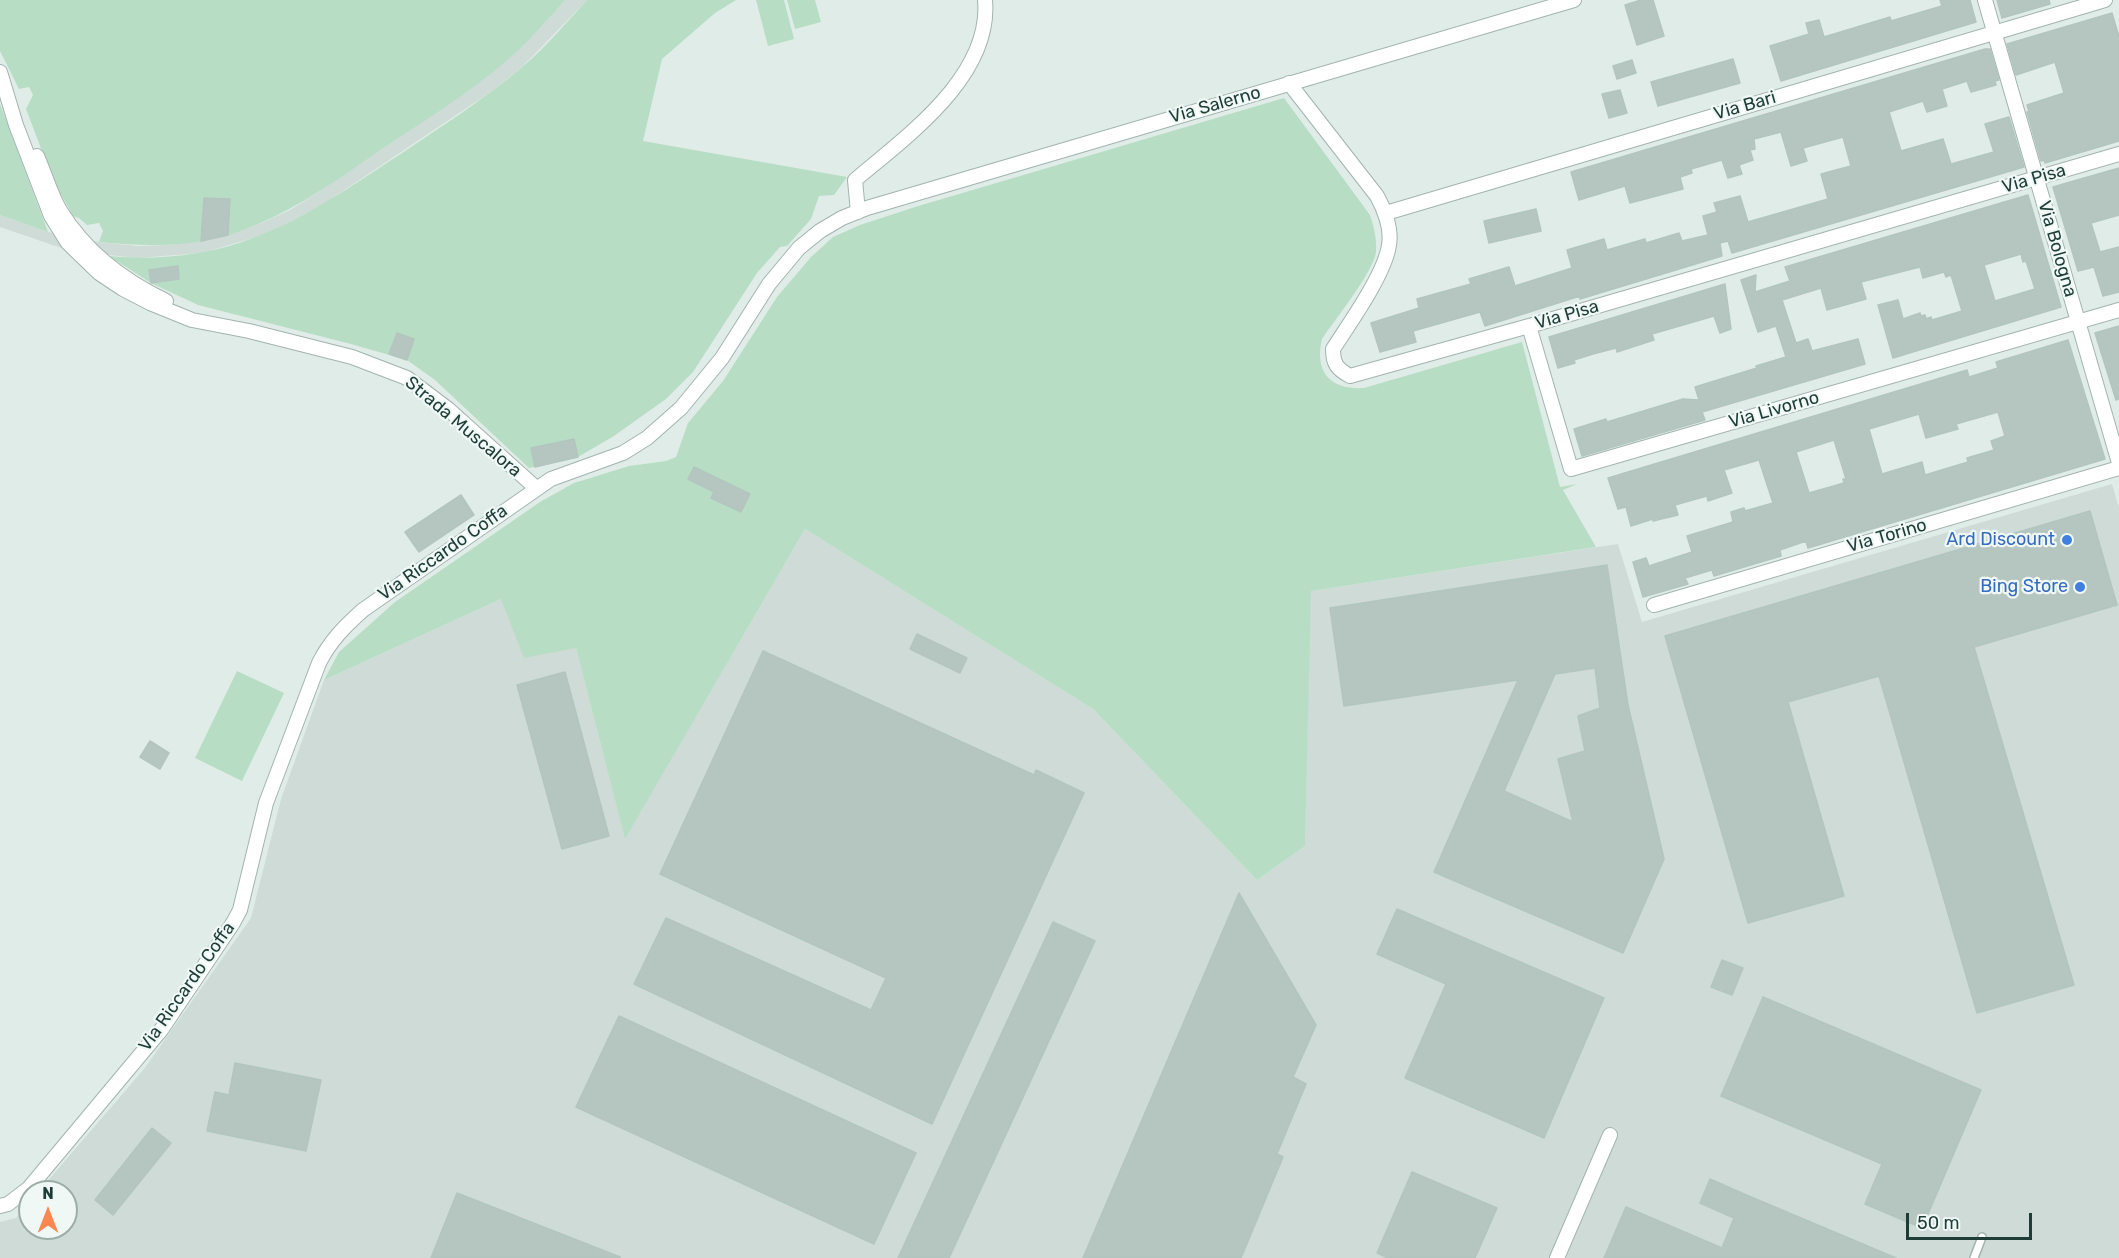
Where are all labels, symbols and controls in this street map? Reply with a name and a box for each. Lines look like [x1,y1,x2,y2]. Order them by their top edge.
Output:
street label: Via Salerno [1167,82,1263,128]
street label: Via Bari [1711,87,1779,125]
street label: Via Pisa [2000,160,2068,198]
street label: Via Bologna [2033,198,2081,300]
street label: Via Pisa [1533,296,1601,334]
street label: Strada Muscalora [400,372,526,482]
street label: Via Livorno [1726,387,1822,433]
street label: Via Riccardo Coffa [374,500,512,606]
street label: Via Torino [1845,514,1929,558]
place label: Ard Discount [1946,529,2055,551]
marker: Ard Discount [2060,533,2074,547]
place label: Bing Store [1980,576,2068,598]
marker: Bing Store [2073,580,2087,594]
street label: Via Riccardo Coffa [134,918,240,1056]
north arrow [18,1180,78,1240]
text: N [42,1184,54,1203]
scale bar [1909,1201,2035,1239]
text: 50 m [1917,1212,1960,1234]

